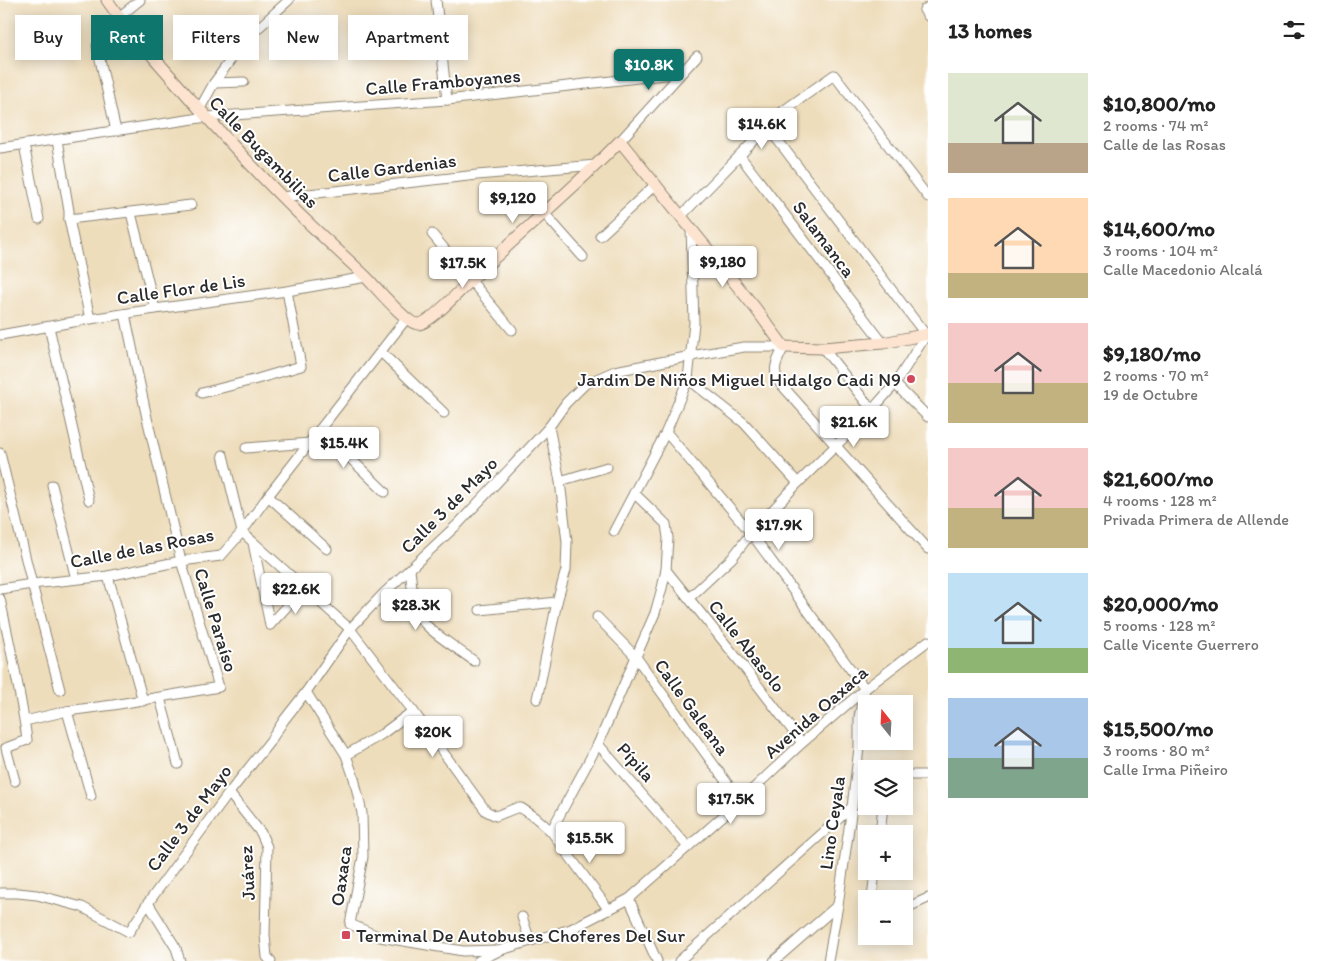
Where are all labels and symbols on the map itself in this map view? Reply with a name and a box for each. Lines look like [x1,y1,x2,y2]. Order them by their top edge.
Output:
pin: $10.8K [608,48,690,91]
street label: Calle Framboyanes [364,64,522,100]
street label: Calle Bugambilias [204,91,324,213]
pin: $14.6K [721,108,803,150]
street label: Calle Gardenias [326,149,458,187]
pin: $9,120 [472,182,554,224]
street label: Salamanca [788,196,860,282]
pin: $17.5K [422,246,504,289]
pin: $9,180 [682,246,764,288]
street label: Calle Flor de Lis [115,269,247,309]
place label: Jardin De Niños Miguel Hidalgo Cadi N9 [577,368,901,391]
marker: Jardin De Niños Miguel Hidalgo Cadi N9 [905,373,917,385]
pin: $21.6K [813,406,895,448]
pin: $15.4K [303,426,385,469]
street label: Calle 3 de Mayo [396,452,502,558]
pin: $17.9K [738,508,820,551]
street label: Calle de las Rosas [68,523,216,573]
street label: Calle Paraíso [189,565,243,675]
pin: $22.6K [255,572,337,615]
pin: $28.3K [375,588,457,631]
street label: Calle Abasolo [704,595,790,697]
street label: Calle Galeana [649,654,735,760]
street label: Avenida Oaxaca [759,661,873,763]
north arrow [858,695,912,750]
pin: $20K [403,716,463,758]
street label: Pípila [612,737,660,787]
street label: Calle 3 de Mayo [141,760,237,876]
street label: Lino Ceyala [814,775,850,871]
pin: $17.5K [690,782,772,825]
pin: $15.5K [549,822,631,864]
street label: Oaxaca [325,844,357,908]
street label: Juárez [234,845,260,901]
place label: Terminal De Autobuses Choferes Del Sur [356,924,685,947]
marker: Terminal De Autobuses Choferes Del Sur [340,929,352,941]

